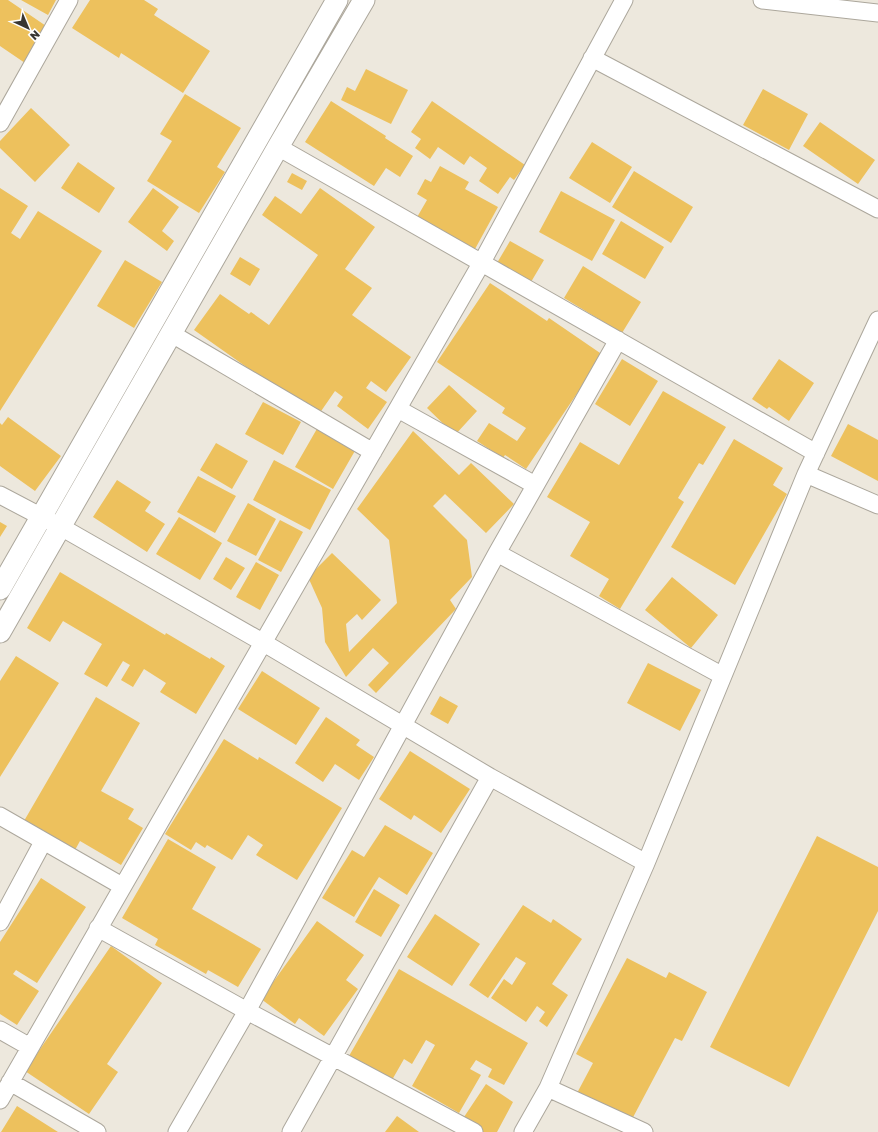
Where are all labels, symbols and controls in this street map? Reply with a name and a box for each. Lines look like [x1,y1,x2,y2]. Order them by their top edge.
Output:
north arrow [8,8,48,48]
text: N [28,28,43,43]

